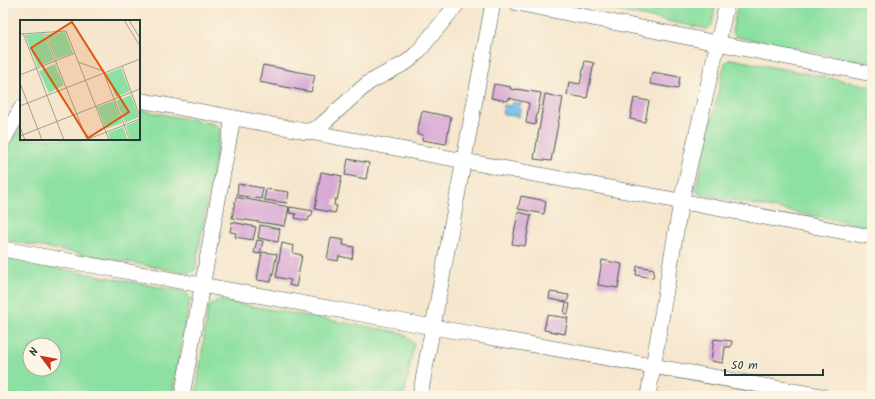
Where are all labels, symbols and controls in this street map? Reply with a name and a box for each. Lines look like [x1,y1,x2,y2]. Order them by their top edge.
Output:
inset map [20,20,140,140]
north arrow [22,337,62,377]
text: N [25,344,44,360]
scale bar [725,351,823,377]
text: 50 m [731,356,758,375]

